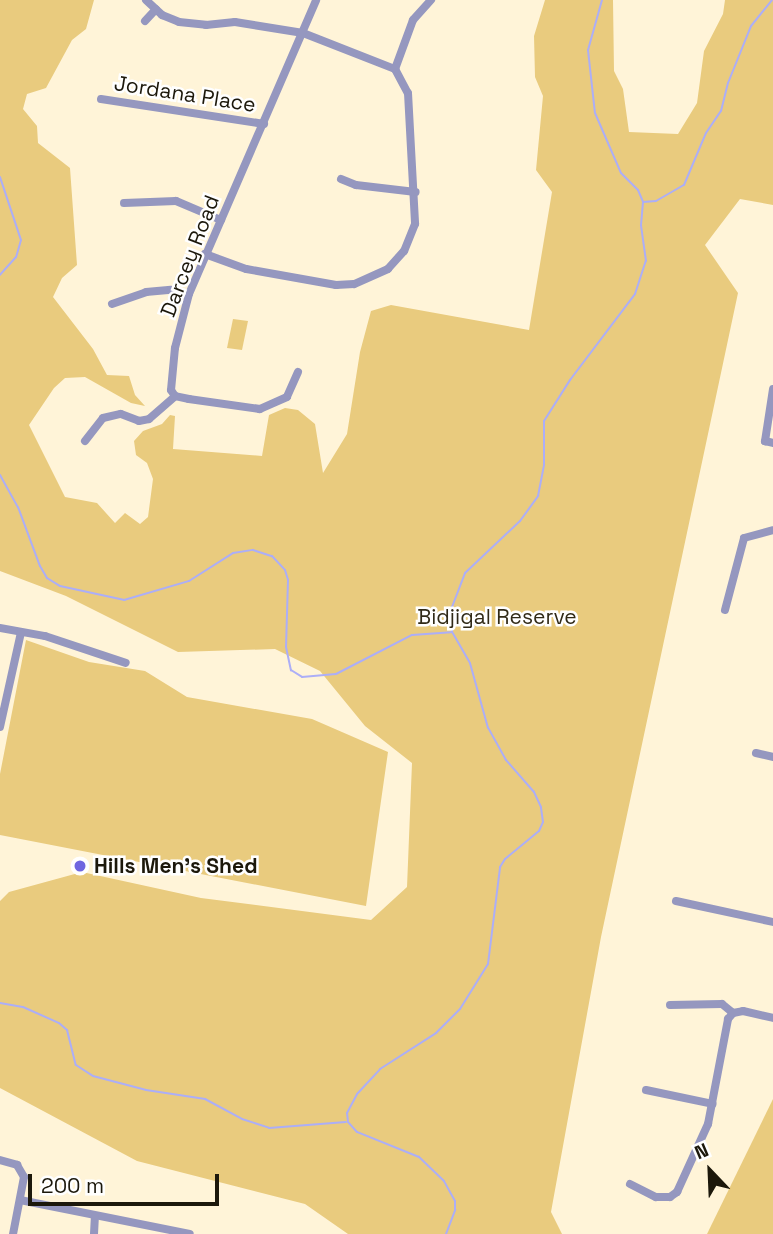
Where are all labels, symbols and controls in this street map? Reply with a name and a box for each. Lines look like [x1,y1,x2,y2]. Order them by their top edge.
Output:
street label: Jordana Place [112,70,258,118]
street label: Darcey Road [155,192,225,320]
park label: Bidjigal Reserve [417,604,577,630]
place label: Hills Men's Shed [94,853,258,879]
marker: Hills Men's Shed [72,858,88,874]
north arrow [675,1136,745,1206]
text: N [691,1137,712,1165]
scale bar [32,1160,222,1204]
text: 200 m [41,1172,104,1199]

